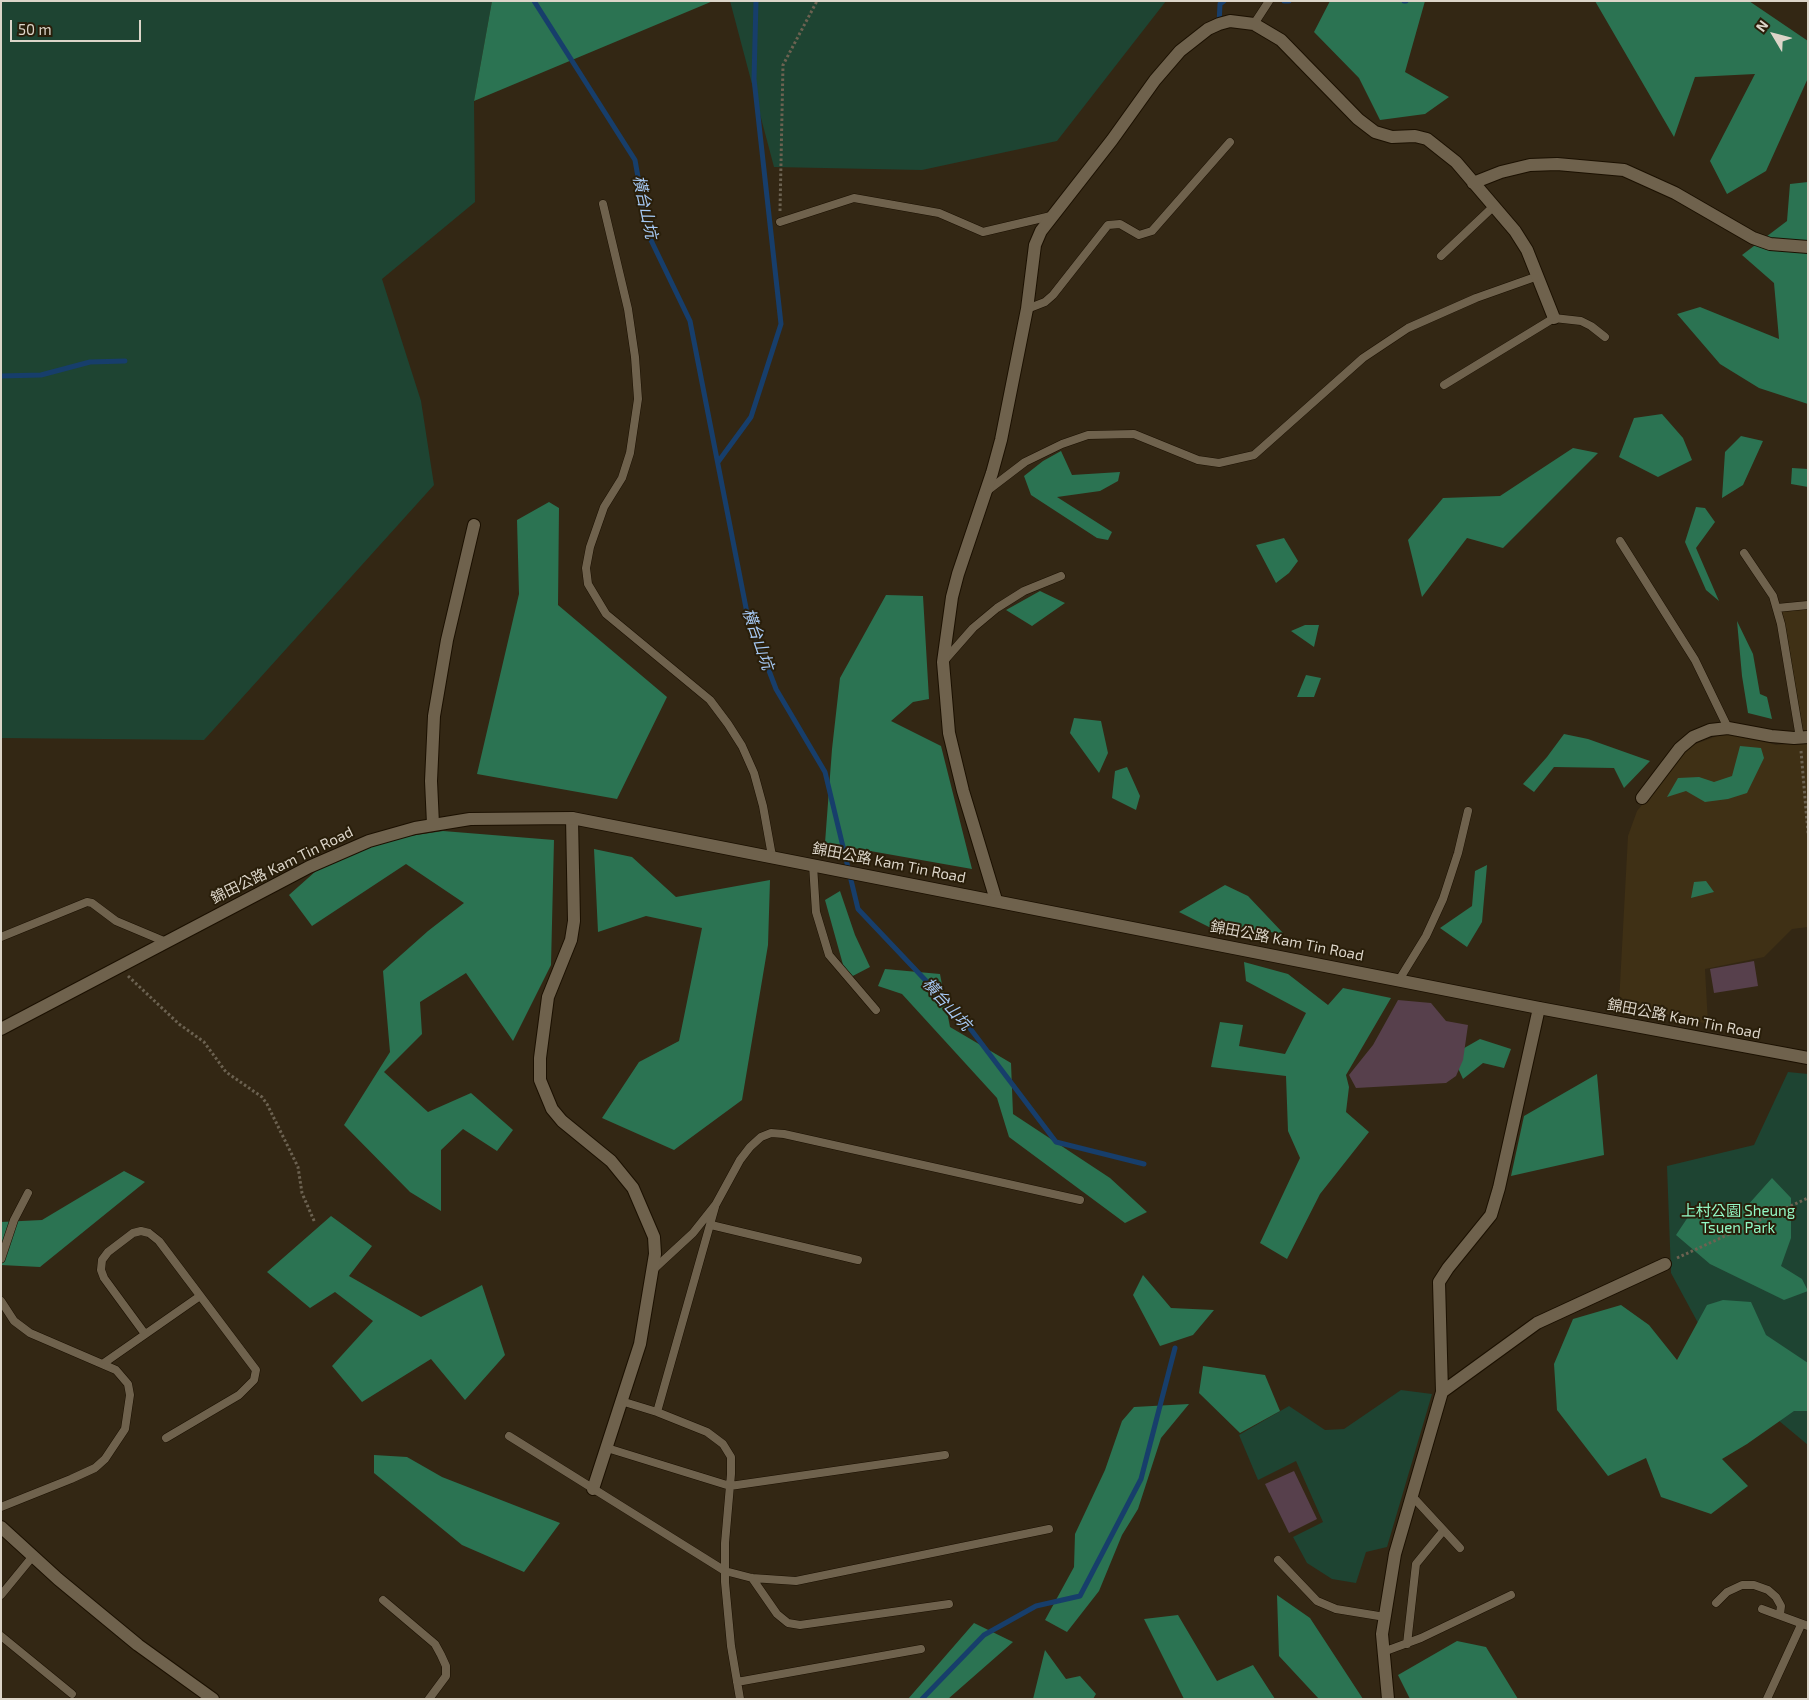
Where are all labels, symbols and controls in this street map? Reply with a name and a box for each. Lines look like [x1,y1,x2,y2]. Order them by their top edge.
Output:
scale bar [12,10,144,42]
north arrow [1749,10,1799,60]
text: N [1752,17,1771,35]
text: 50 m [18,20,52,38]
water label: 橫台山坑 [629,174,661,240]
water label: 橫台山坑 [739,606,777,672]
street label: 錦田公路 Kam Tin Road [208,823,356,907]
street label: 錦田公路 Kam Tin Road [811,839,967,887]
street label: 錦田公路 Kam Tin Road [1209,917,1365,965]
water label: 橫台山坑 [918,974,976,1034]
street label: 錦田公路 Kam Tin Road [1606,995,1762,1043]
park label: 上村公園 Sheung Tsuen Park [1681,1202,1795,1237]

